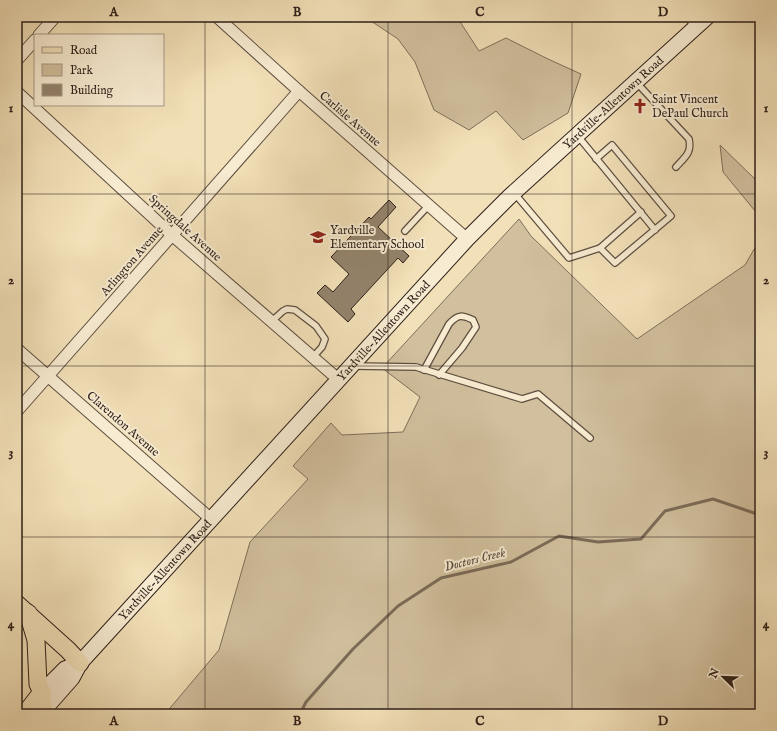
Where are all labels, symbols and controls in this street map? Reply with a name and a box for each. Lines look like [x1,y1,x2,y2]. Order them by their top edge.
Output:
text: A [109,4,120,21]
text: B [293,4,302,21]
text: C [475,4,485,21]
text: D [658,4,669,21]
legend [34,34,164,106]
text: Road [70,43,98,58]
street label: Yardville-Allentown Road [560,52,667,152]
text: Park [70,63,93,78]
text: Building [70,83,114,98]
street label: Carlisle Avenue [316,88,384,150]
place label: Saint Vincent DePaul Church [652,92,729,121]
church icon: Saint Vincent DePaul Church [631,97,649,115]
text: 1 [9,100,14,117]
text: 1 [764,100,769,117]
street label: Springdale Avenue [145,191,225,266]
street label: Arlington Avenue [97,222,167,300]
place label: Yardville Elementary School [330,223,425,252]
school or university icon: Yardville Elementary School [309,228,327,246]
text: 2 [8,272,14,289]
text: 2 [763,272,769,289]
street label: Yardville-Allentown Road [334,277,433,384]
street label: Clarendon Avenue [83,388,163,460]
text: 3 [9,444,14,461]
text: 3 [764,444,769,461]
street label: Yardville-Allentown Road [115,516,215,623]
water label: Doctors Creek [443,544,508,576]
text: 4 [8,616,15,633]
text: 4 [763,616,770,633]
north arrow [703,657,743,697]
text: N [706,666,723,682]
text: A [109,713,120,730]
text: B [293,713,302,730]
text: C [475,713,485,730]
text: D [658,713,669,730]

